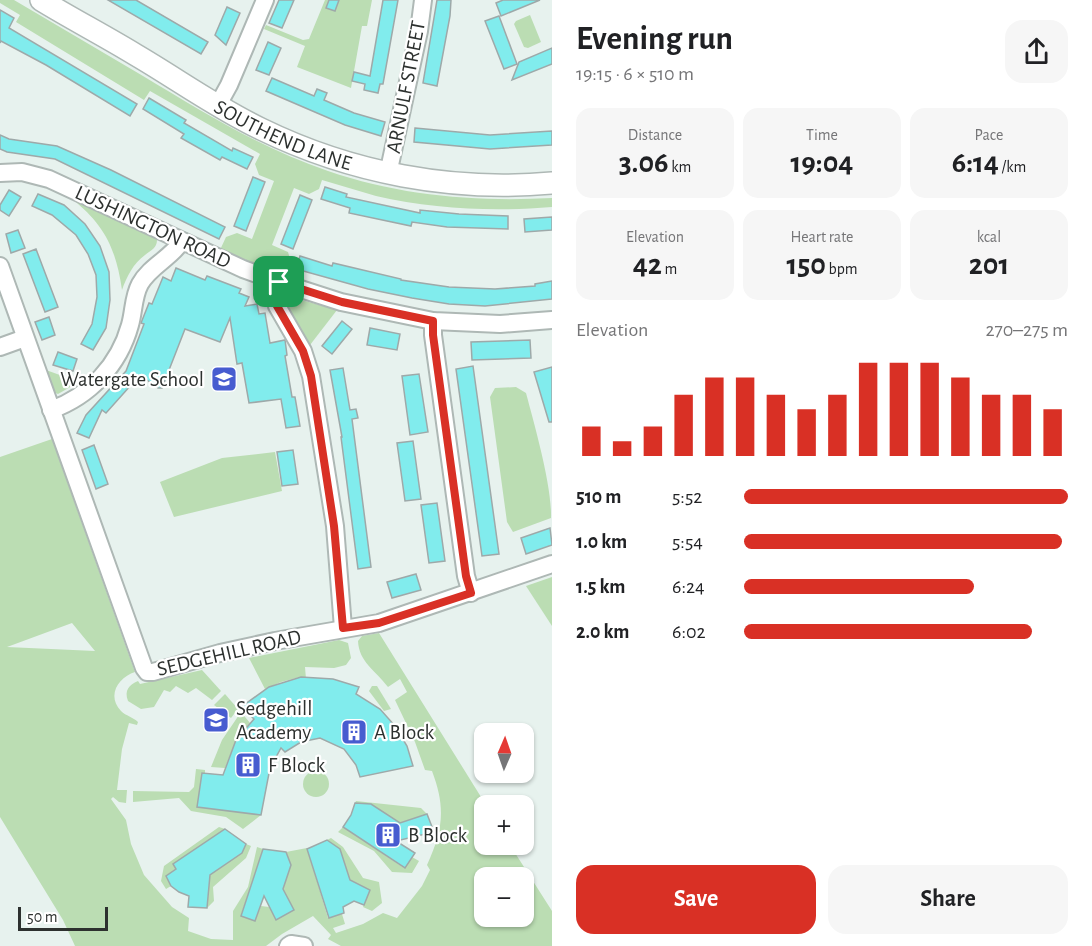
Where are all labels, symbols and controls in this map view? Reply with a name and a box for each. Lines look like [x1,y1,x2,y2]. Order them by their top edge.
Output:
street label: ARNULF STREET [383,19,429,155]
button: share [1005,20,1068,83]
text: Evening run [576,23,733,56]
text: 19:15 · 6 × 510 m [576,64,694,84]
street label: SOUTHEND LANE [211,96,354,174]
text: Distance [628,127,682,143]
text: Time [806,127,838,143]
text: Pace [975,127,1003,143]
text: 3.06 [619,148,669,178]
text: 19:04 [791,148,853,178]
text: 6:14 [952,148,999,178]
text: km [669,159,691,175]
text: /km [999,159,1026,175]
street label: LUSHINGTON ROAD [72,182,234,272]
text: Elevation [626,229,684,245]
text: Heart rate [791,229,853,245]
text: kcal [977,229,1001,245]
text: 42 [633,250,662,280]
text: 150 [786,250,826,280]
text: 201 [969,250,1009,280]
pin [253,256,304,307]
text: m [662,261,677,277]
text: bpm [826,261,858,277]
icon: arrive [262,265,295,298]
text: Elevation [576,320,648,340]
text: 270–275 m [985,320,1068,340]
school or university icon: Watergate School [209,364,239,394]
place label: Watergate School [60,369,204,390]
text: 510 m [576,487,621,507]
text: 5:52 [672,487,702,507]
text: 1.0 km [576,532,627,552]
text: 5:54 [672,532,703,552]
text: 1.5 km [576,577,625,597]
text: 6:24 [672,577,705,597]
text: 2.0 km [576,622,629,642]
text: 6:02 [672,622,706,642]
street label: SEDGEHILL ROAD [155,626,303,680]
place label: Sedgehill Academy [236,698,312,743]
school or university icon: Sedgehill Academy [201,705,231,735]
building icon: A Block [339,717,369,747]
place label: A Block [374,722,434,743]
north arrow [474,723,534,783]
map controls [474,723,534,927]
building icon: F Block [233,750,263,780]
place label: F Block [268,755,325,776]
button: + [474,795,534,855]
building icon: B Block [373,820,403,850]
place label: B Block [408,825,468,846]
button: Save [576,865,816,934]
button: Share [828,865,1068,934]
button: − [474,867,534,927]
scale bar [18,904,108,932]
text: 50 m [27,909,58,925]

